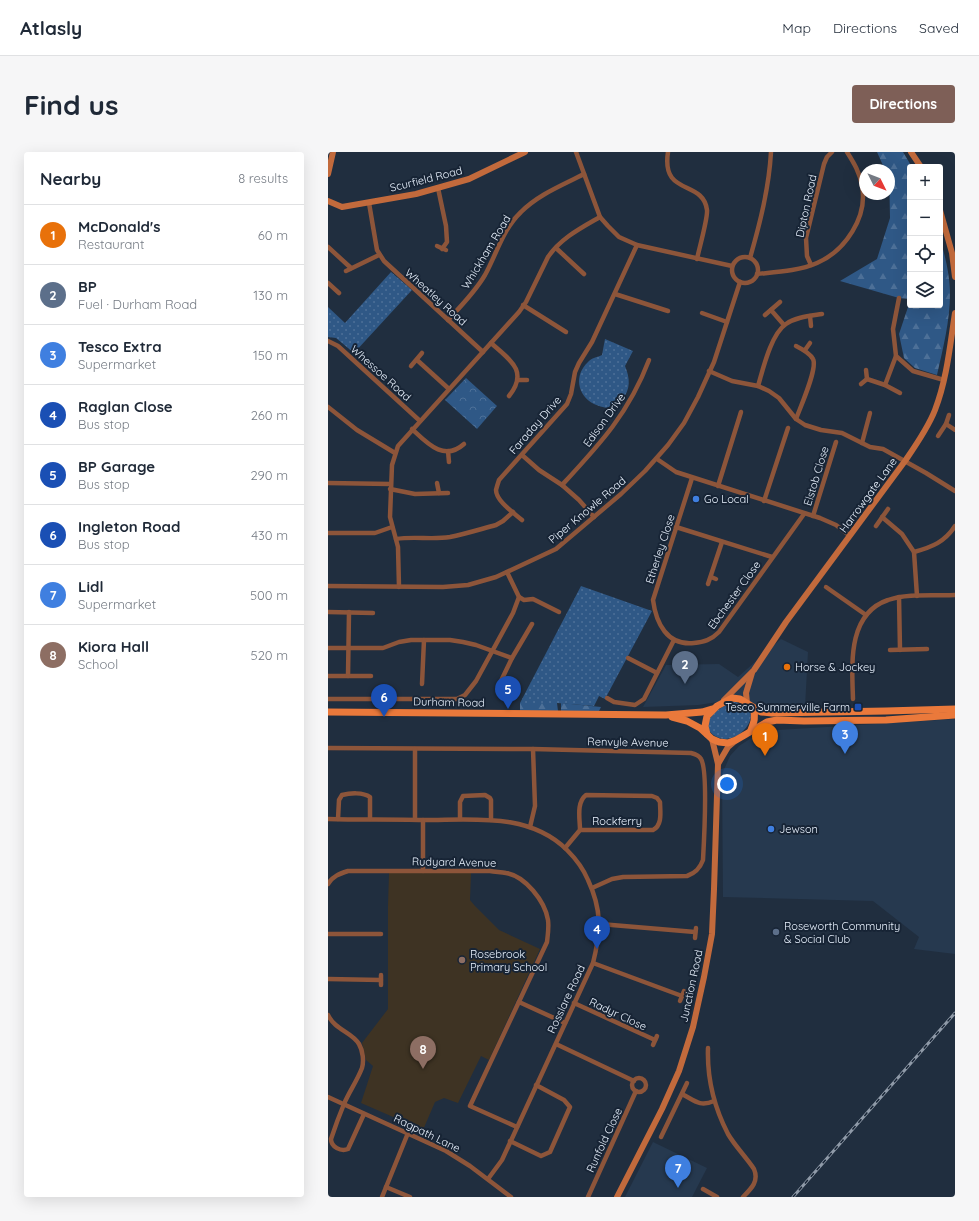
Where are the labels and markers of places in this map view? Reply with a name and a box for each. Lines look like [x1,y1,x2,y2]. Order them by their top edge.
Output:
place label: Go Local [704,492,749,506]
marker: Go Local [691,494,701,504]
pin: 2 [672,651,698,684]
place label: Horse & Jockey [795,660,875,674]
marker: Horse & Jockey [782,662,792,672]
pin: 5 [495,676,521,709]
pin: 6 [371,684,397,717]
place label: Tesco Summerville Farm [725,700,850,714]
marker: Tesco Summerville Farm [853,702,863,712]
pin: 3 [832,721,858,754]
pin: 1 [752,723,778,756]
place label: Jewson [779,822,818,836]
marker: Jewson [766,824,776,834]
pin: 4 [584,916,610,949]
place label: Roseworth Community & Social Club [784,919,900,946]
marker: Roseworth Community & Social Club [771,927,781,937]
place label: Rosebrook Primary School [470,947,547,974]
marker: Rosebrook Primary School [457,955,467,965]
pin: 8 [410,1036,436,1069]
pin: 7 [665,1155,691,1188]

